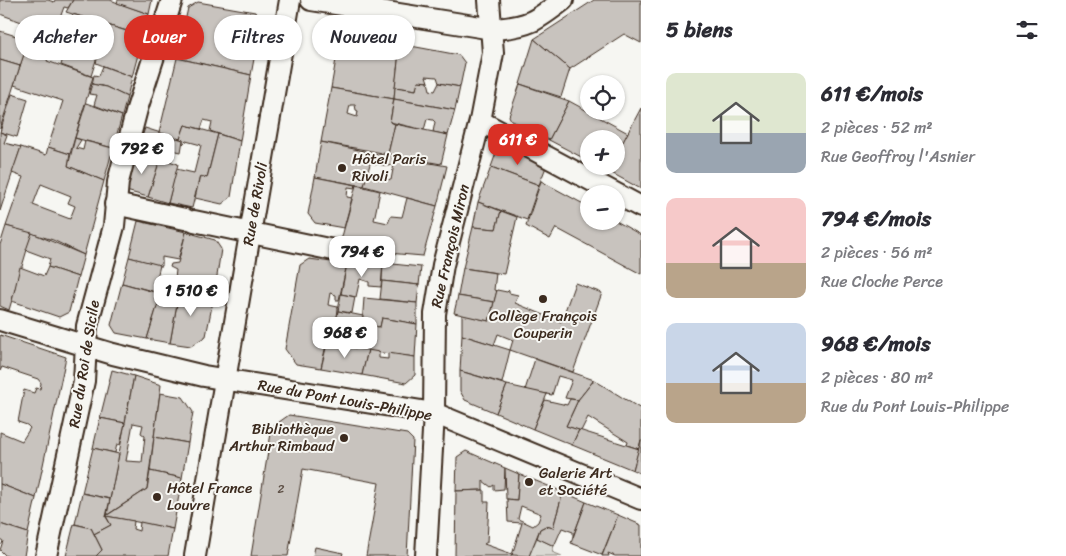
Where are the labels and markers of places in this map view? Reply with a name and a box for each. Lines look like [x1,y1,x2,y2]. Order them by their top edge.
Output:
pin: 611 € [483,124,553,166]
pin: 792 € [107,132,177,175]
place label: Hôtel Paris Rivoli [352,146,426,189]
marker: Hôtel Paris Rivoli [336,162,348,174]
pin: 794 € [327,236,397,278]
pin: 1 510 € [145,274,237,317]
marker: Collège François Couperin [537,293,549,305]
place label: Collège François Couperin [489,303,598,346]
pin: 968 € [310,316,380,359]
place label: Bibliothèque Arthur Rimbaud [228,416,335,459]
marker: Bibliothèque Arthur Rimbaud [338,432,350,444]
place label: Galerie Art et Société [539,460,613,503]
place label: Hôtel France Louvre [167,475,252,518]
marker: Galerie Art et Société [523,476,535,488]
marker: Hôtel France Louvre [151,491,163,503]

